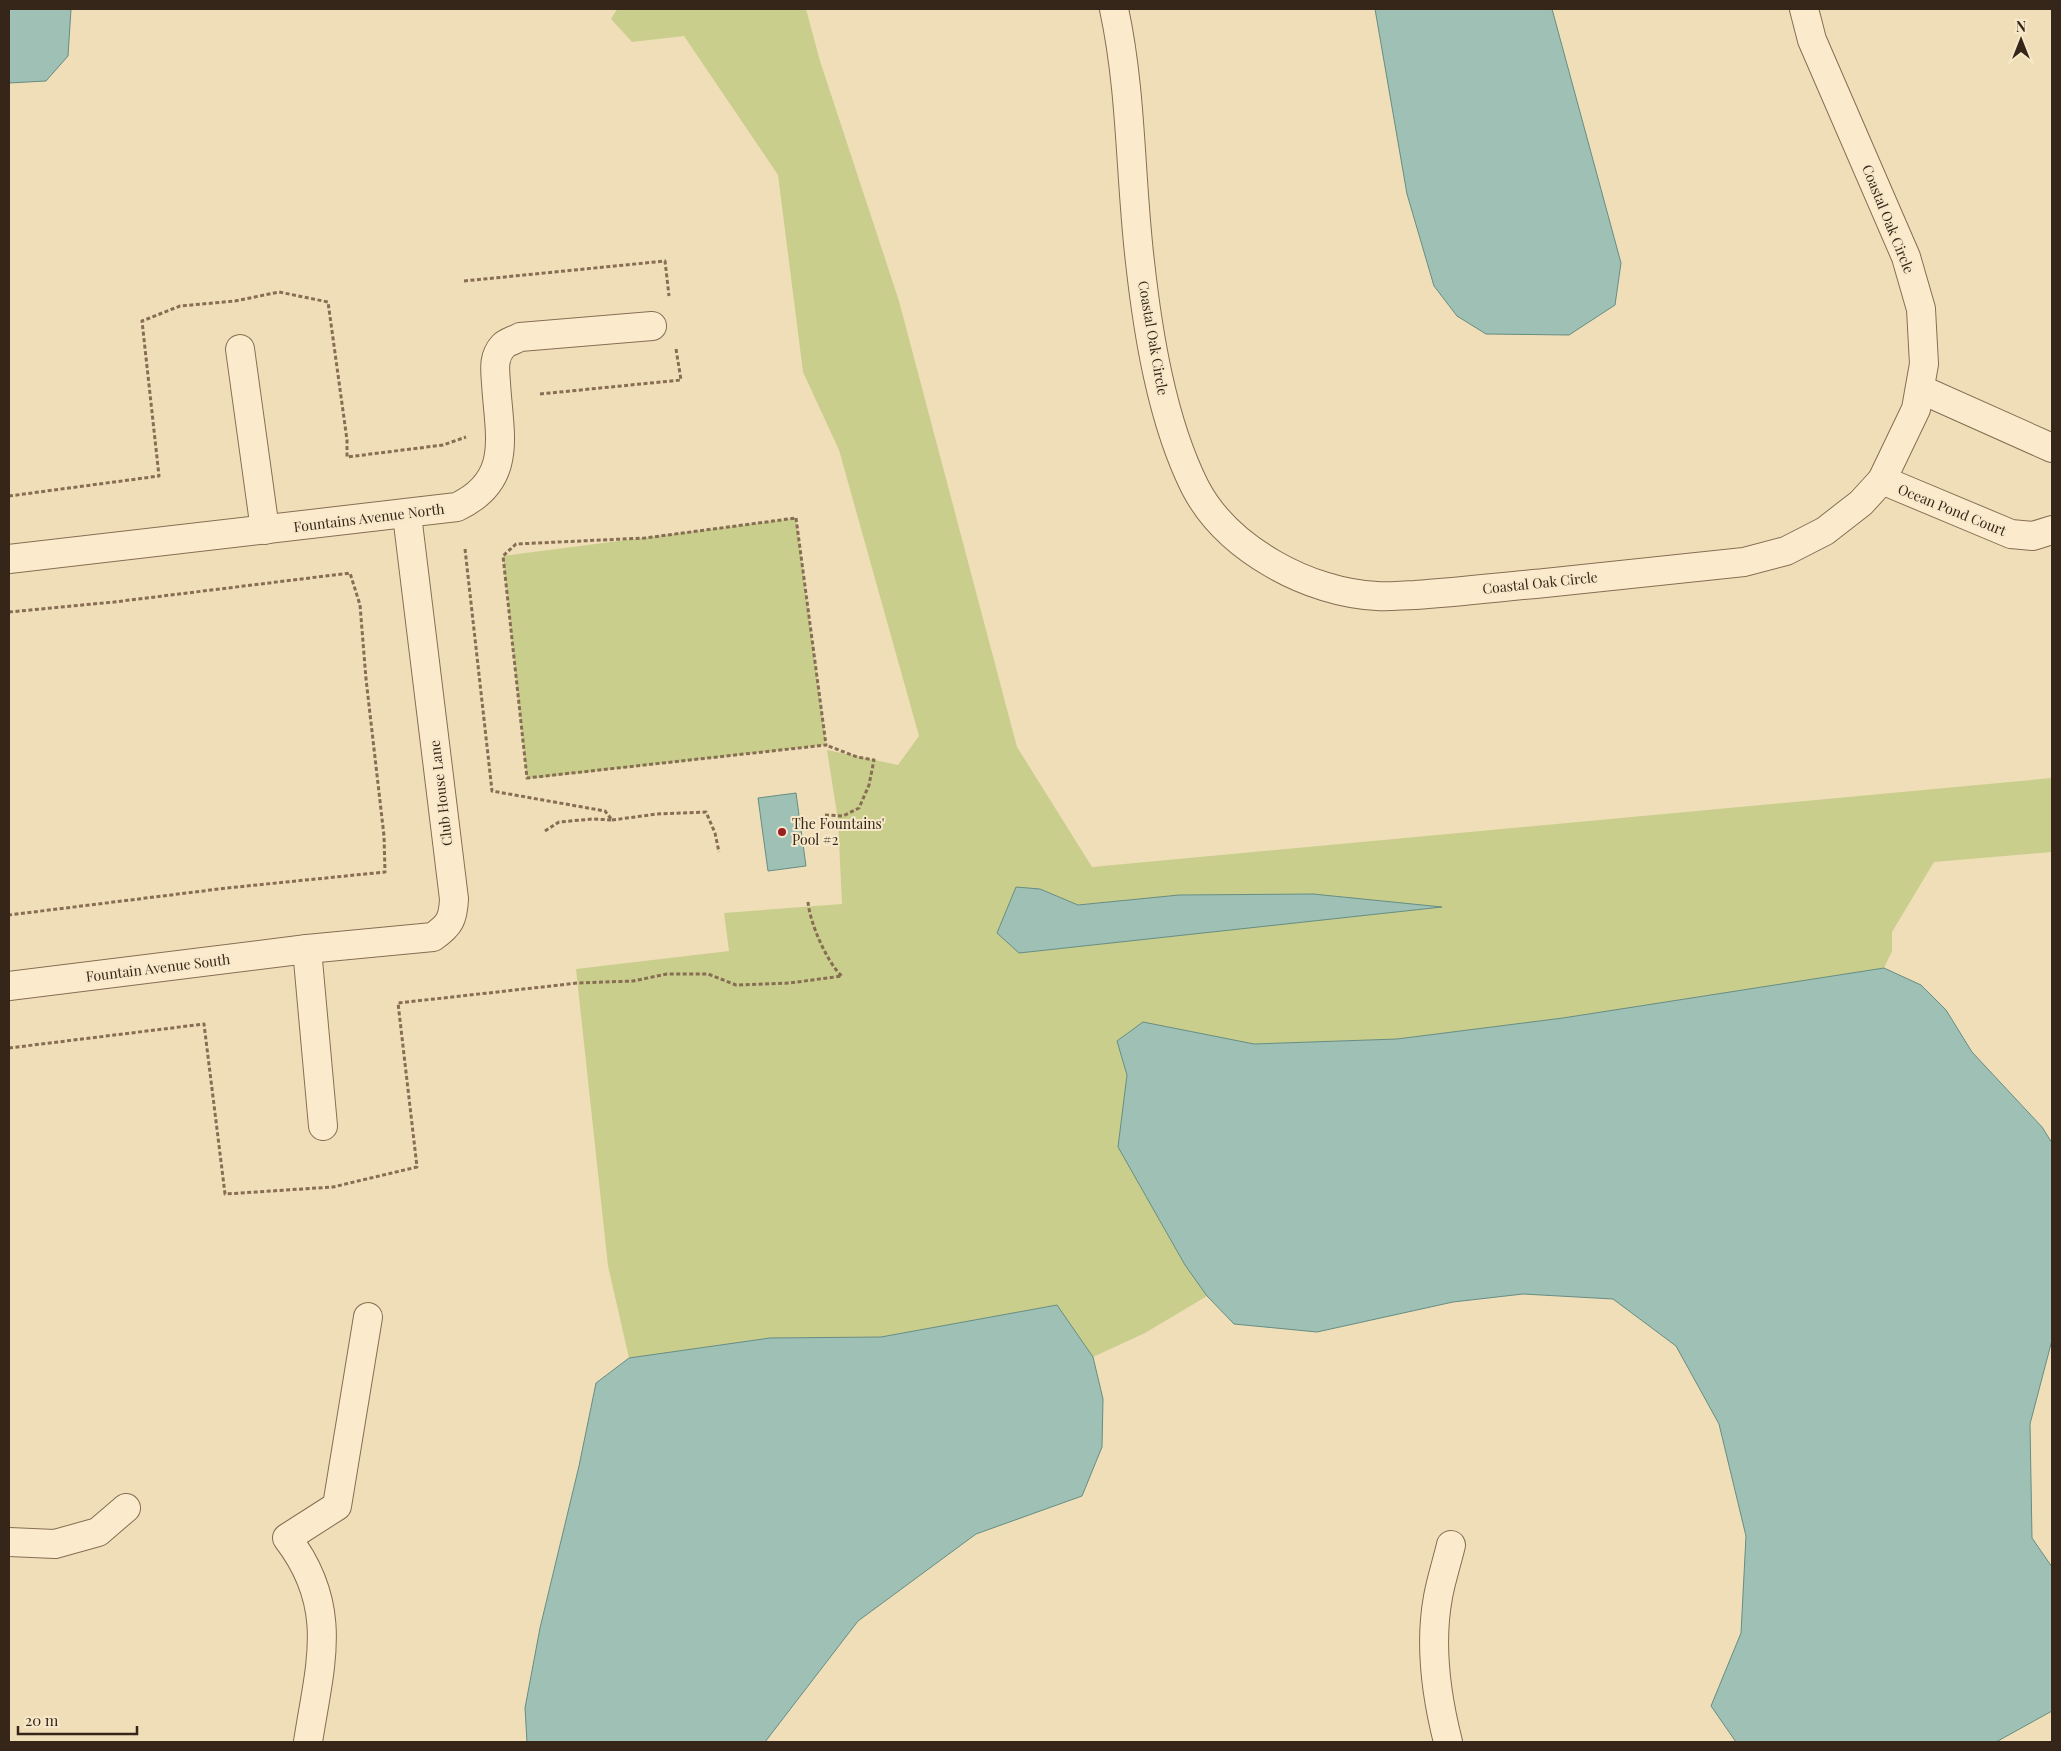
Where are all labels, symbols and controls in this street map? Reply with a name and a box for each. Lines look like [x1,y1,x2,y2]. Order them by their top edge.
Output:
north arrow [1996,15,2046,65]
text: N [2016,17,2026,36]
street label: Coastal Oak Circle [1858,162,1919,276]
street label: Coastal Oak Circle [1134,279,1173,397]
street label: Ocean Pond Court [1895,479,2010,540]
street label: Fountains Avenue North [292,499,446,536]
street label: Coastal Oak Circle [1481,567,1599,598]
street label: Club House Lane [425,739,456,847]
place label: The Fountains' Pool #2 [792,814,885,849]
marker: The Fountains' Pool #2 [776,826,788,838]
street label: Fountain Avenue South [85,949,232,986]
scale bar [18,1704,136,1736]
text: 20 m [25,1710,59,1730]

